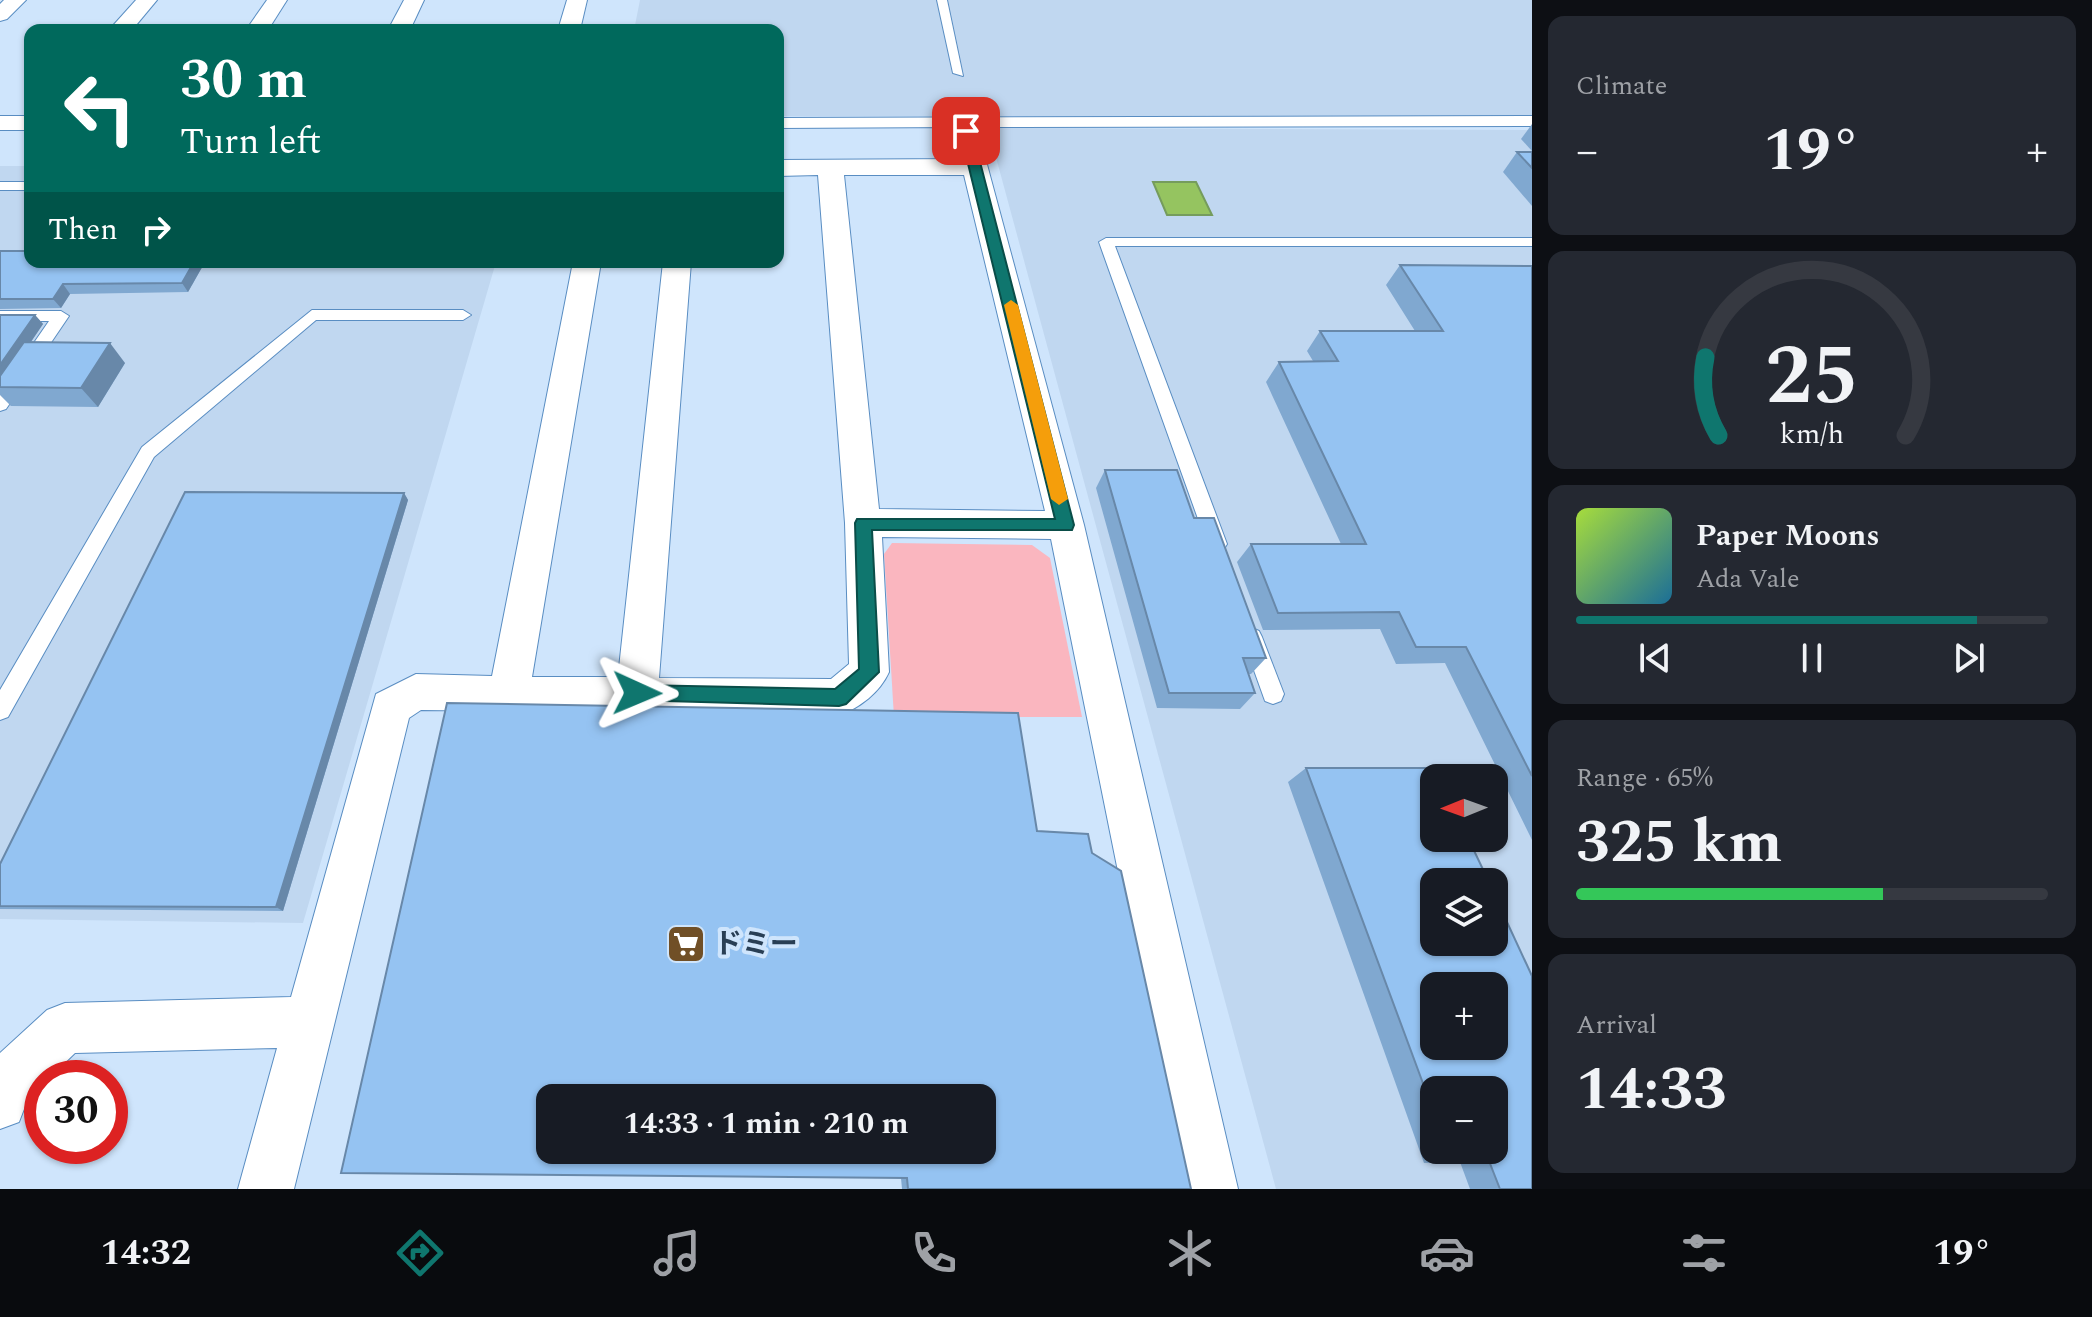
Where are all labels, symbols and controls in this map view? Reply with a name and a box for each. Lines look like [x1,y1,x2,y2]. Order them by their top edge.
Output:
text: 30 m [180,38,307,123]
icon: left [48,56,152,160]
text: Climate [1576,66,1667,106]
pin [932,97,1000,165]
text: 19° [1763,105,1861,197]
icon: arrive [944,109,988,153]
text: Turn left [180,115,321,170]
text: − [1576,118,1598,185]
text: + [2026,118,2048,185]
text: Then [48,207,118,253]
icon: right [134,208,178,252]
text: 25 [1765,313,1859,440]
text: km/h [1780,413,1844,456]
text: Paper Moons [1696,513,1880,559]
text: Ada Vale [1696,559,1799,599]
icon: previous [1633,636,1677,680]
icon: pause [1790,636,1834,680]
icon: next [1947,636,1991,680]
position arrow [595,651,679,735]
text: Range · 65% [1576,758,1713,798]
north arrow [1420,764,1508,852]
map controls [1420,764,1508,1164]
text: 325 km [1576,797,1782,889]
button: layers [1420,868,1508,956]
supermarket icon: ドミー [665,923,707,965]
place label: ドミー [714,923,798,966]
button: + [1420,972,1508,1060]
text: Arrival [1576,1005,1657,1045]
text: 14:33 [1576,1044,1727,1136]
speed limit sign: 30 [24,1060,128,1164]
button: − [1420,1076,1508,1164]
text: 14:33 · 1 min · 210 m [623,1101,909,1147]
icon: directions [392,1225,448,1281]
icon: music [649,1225,705,1281]
icon: phone [906,1225,962,1281]
icon: climate [1162,1225,1218,1281]
icon: car [1419,1225,1475,1281]
icon: filters [1676,1225,1732,1281]
text: 14:32 [100,1226,191,1281]
text: 19° [1933,1226,1992,1281]

